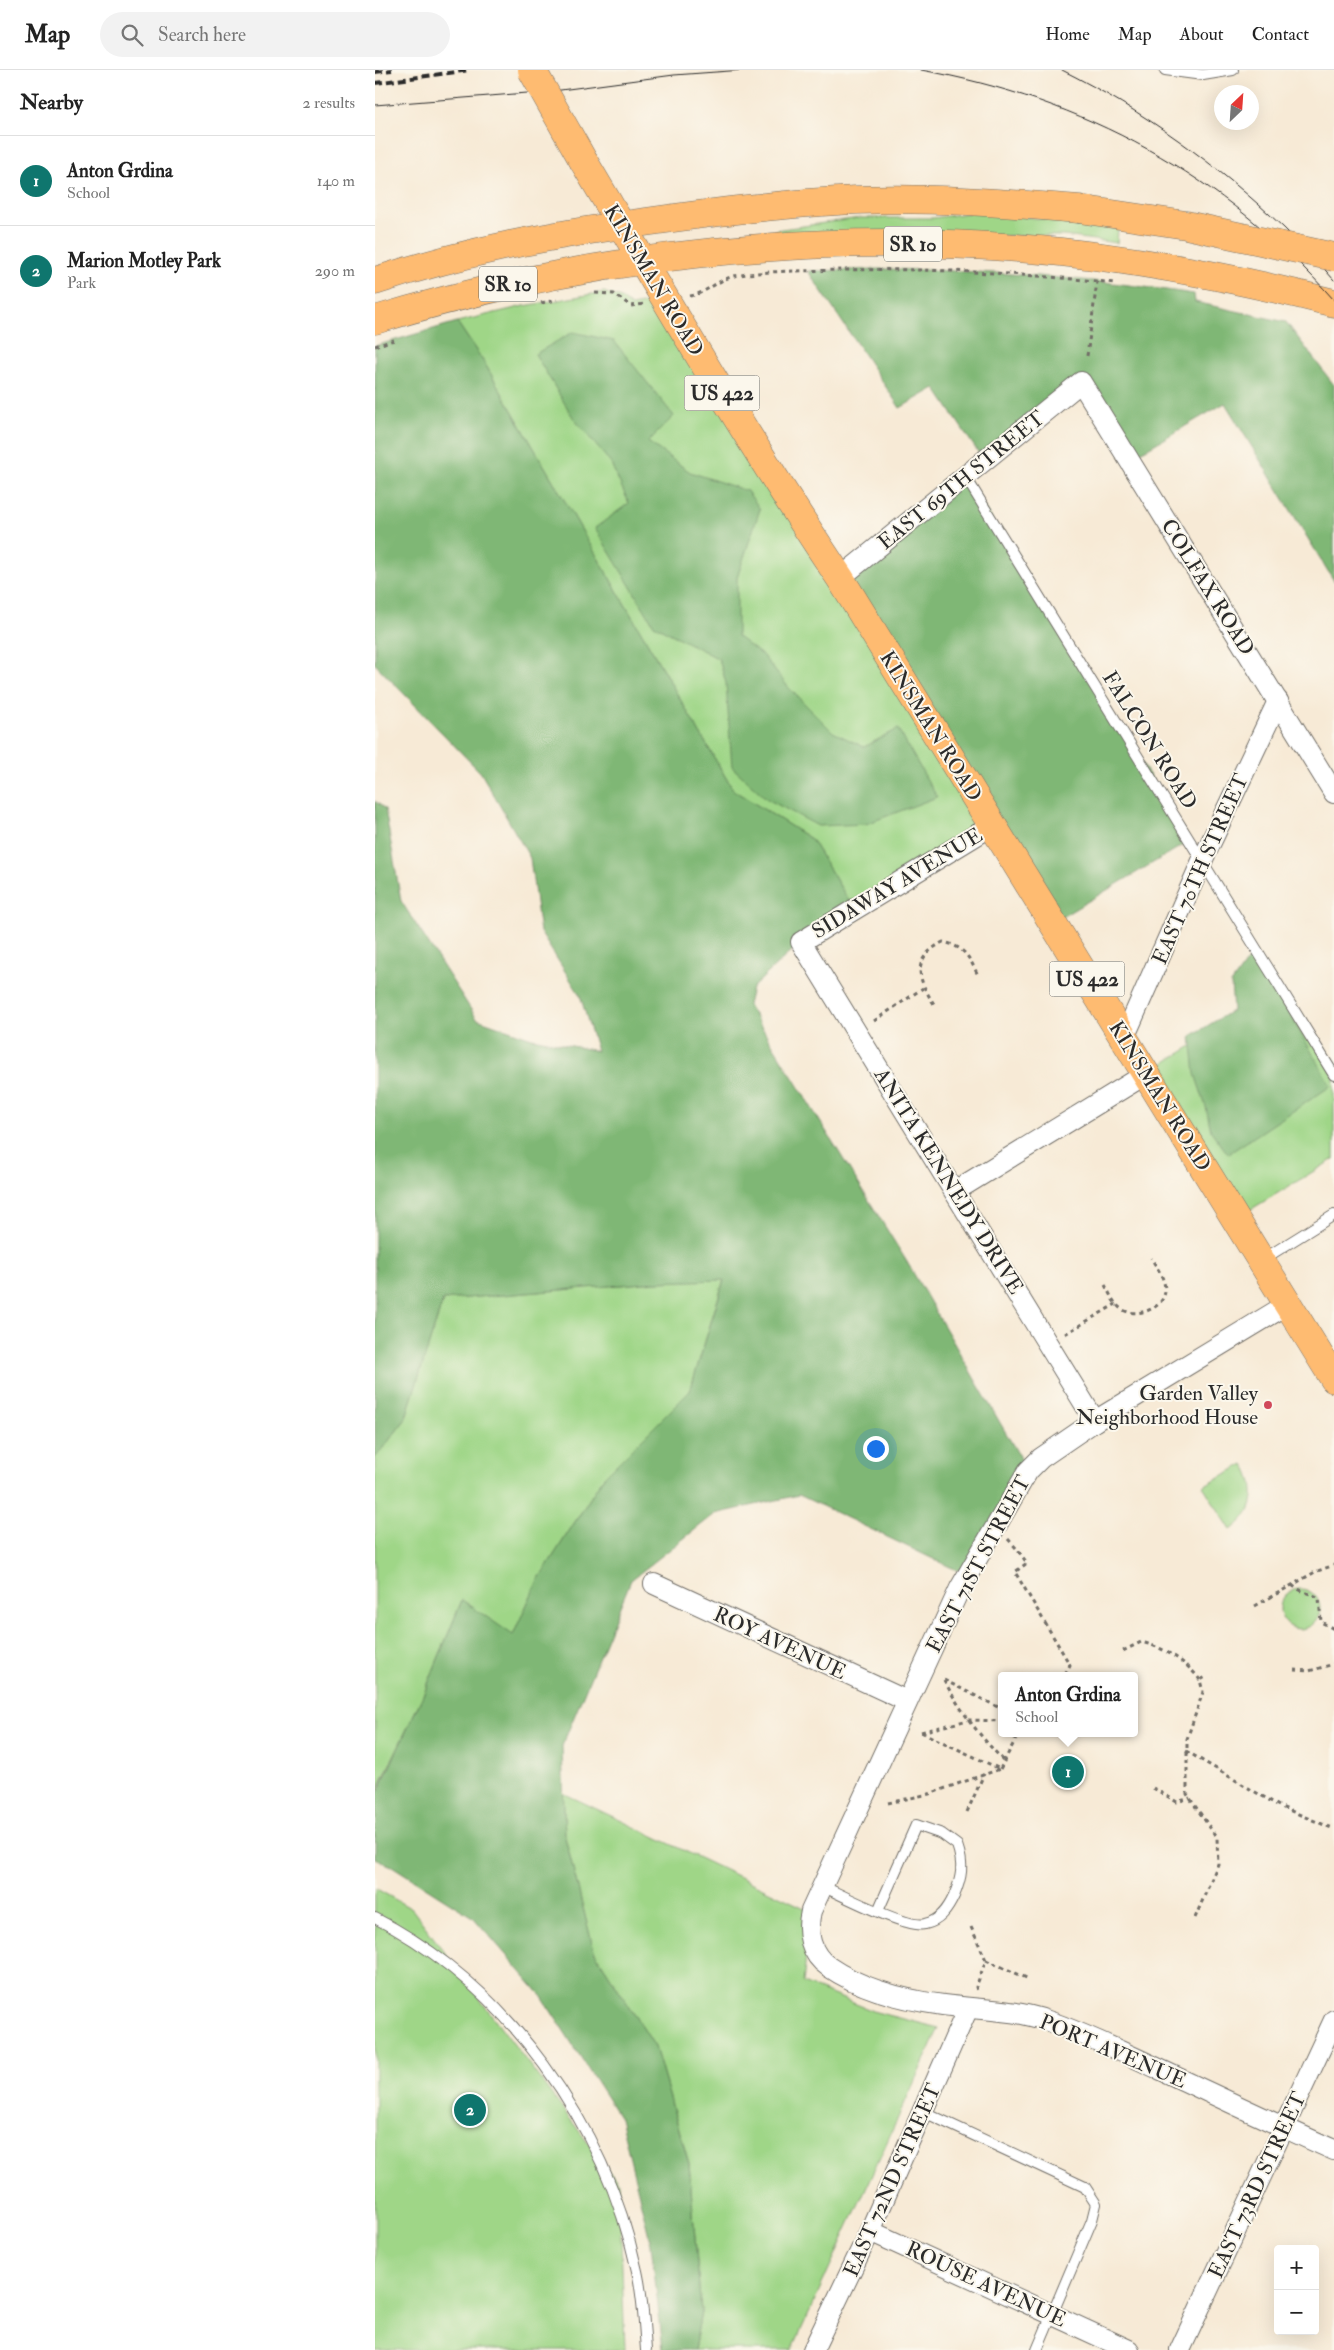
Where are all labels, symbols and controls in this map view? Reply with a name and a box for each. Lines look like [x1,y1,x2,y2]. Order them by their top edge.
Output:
search box [100,12,450,57]
text: Map [25,19,70,50]
icon: search [118,21,146,49]
text: Search here [158,23,246,47]
text: Home [1045,23,1090,46]
text: Map [1118,23,1152,46]
text: About [1180,23,1224,46]
text: Contact [1252,23,1309,46]
north arrow [1214,85,1259,130]
text: Nearby [20,89,83,116]
text: 2 results [302,93,355,113]
text: Anton Grdina [67,159,173,183]
text: 1 [33,171,39,191]
text: 140 m [317,171,355,191]
text: School [67,183,110,203]
street label: KINSMAN ROAD [598,199,710,361]
road number: SR 10 [884,226,942,262]
text: Marion Motley Park [67,249,221,273]
text: 2 [32,261,40,281]
text: 290 m [315,261,355,281]
road number: SR 10 [479,266,537,302]
text: Park [67,273,96,293]
road number: US 422 [685,376,759,410]
street label: EAST 69TH STREET [872,405,1051,556]
street label: COLFAX ROAD [1155,514,1260,661]
street label: KINSMAN ROAD [873,646,988,807]
street label: FALCON ROAD [1096,666,1203,815]
street label: EAST 70TH STREET [1146,769,1255,969]
street label: SIDAWAY AVENUE [807,822,987,945]
road number: US 422 [1049,962,1125,996]
street label: KINSMAN ROAD [1102,1016,1217,1177]
street label: ANITA KENNEDY DRIVE [867,1062,1029,1299]
place label: Garden Valley Neighborhood House [1076,1380,1259,1431]
marker: Garden Valley Neighborhood House [1262,1399,1274,1411]
your location [863,1436,889,1462]
street label: EAST 71ST STREET [920,1471,1037,1658]
street label: ROY AVENUE [709,1601,850,1686]
popup [998,1672,1138,1737]
text: Anton Grdina [1015,1683,1121,1707]
text: School [1015,1707,1058,1727]
pin: 1 [1052,1753,1084,1791]
street label: PORT AVENUE [1035,2008,1190,2095]
street label: EAST 72ND STREET [838,2079,947,2281]
street label: EAST 73RD STREET [1202,2087,1313,2283]
pin: 2 [454,2091,486,2129]
street label: ROUSE AVENUE [901,2235,1070,2333]
map controls [1274,2245,1319,2335]
button: + [1274,2245,1319,2290]
button: − [1274,2290,1319,2335]

